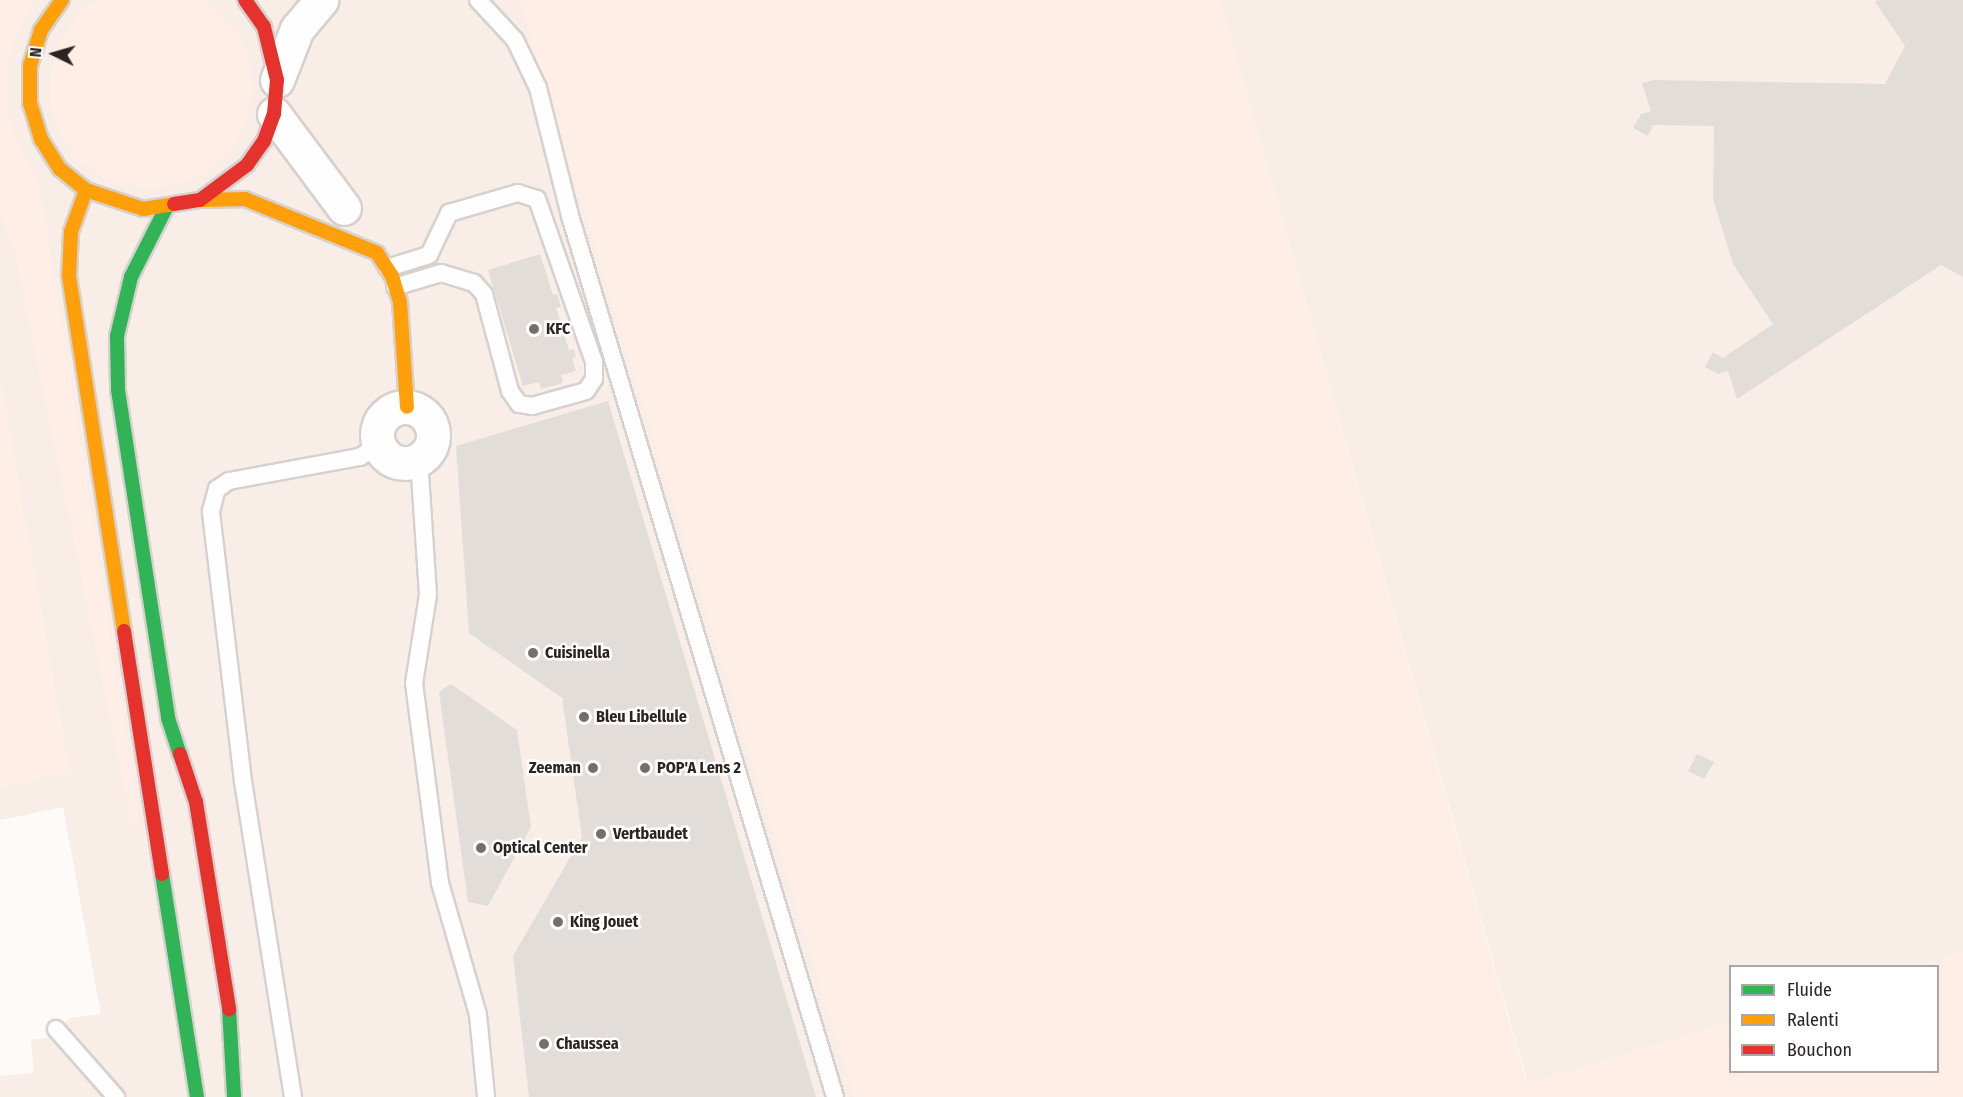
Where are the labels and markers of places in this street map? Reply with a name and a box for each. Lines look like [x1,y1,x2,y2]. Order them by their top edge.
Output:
place label: KFC [546,319,570,339]
marker: KFC [527,322,541,336]
place label: Cuisinella [545,643,610,663]
marker: Cuisinella [526,646,540,660]
place label: Bleu Libellule [596,707,687,727]
marker: Bleu Libellule [577,710,591,724]
place label: Zeeman [529,758,581,778]
place label: POP'A Lens 2 [657,758,741,778]
marker: Zeeman [586,761,600,775]
marker: POP'A Lens 2 [638,761,652,775]
place label: Vertbaudet [613,824,688,844]
marker: Vertbaudet [594,827,608,841]
place label: Optical Center [493,838,588,858]
marker: Optical Center [474,841,488,855]
place label: King Jouet [570,912,638,932]
marker: King Jouet [551,915,565,929]
place label: Chaussea [556,1034,619,1054]
marker: Chaussea [537,1037,551,1051]

